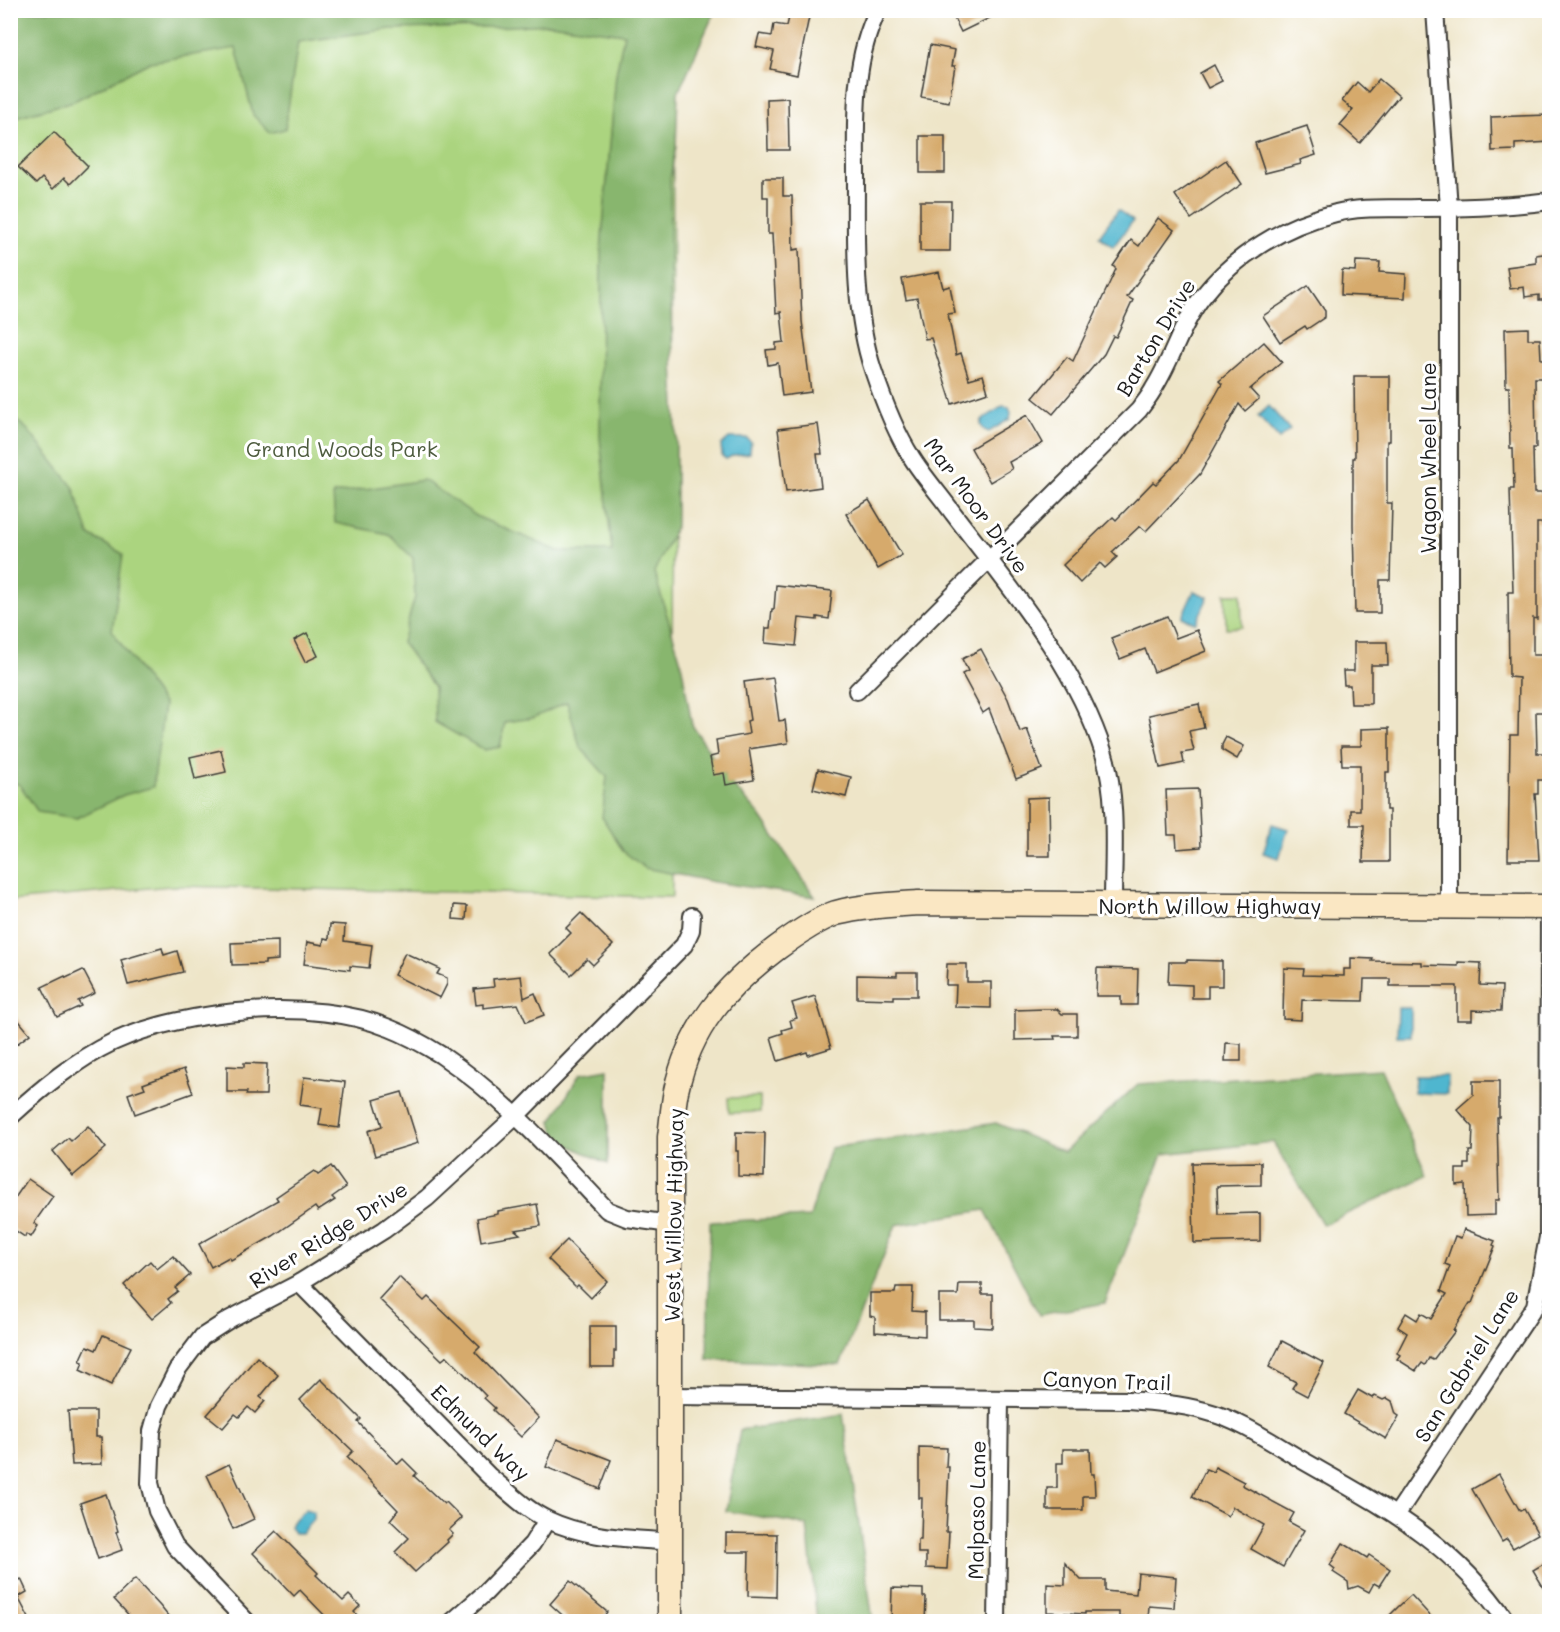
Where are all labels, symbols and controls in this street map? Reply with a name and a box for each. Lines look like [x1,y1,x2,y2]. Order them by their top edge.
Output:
street label: Barton Drive [1109,273,1201,401]
street label: Wagon Wheel Lane [1414,362,1441,554]
street label: Mar Moor Drive [919,432,1035,578]
park label: Grand Woods Park [246,435,438,462]
street label: North Willow Highway [1099,892,1321,919]
street label: West Willow Highway [658,1108,688,1322]
street label: River Ridge Drive [244,1174,412,1294]
street label: San Gabriel Lane [1408,1283,1524,1447]
street label: Canyon Trail [1042,1364,1172,1396]
street label: Edmund Way [426,1378,536,1486]
street label: Malpaso Lane [961,1440,991,1580]

